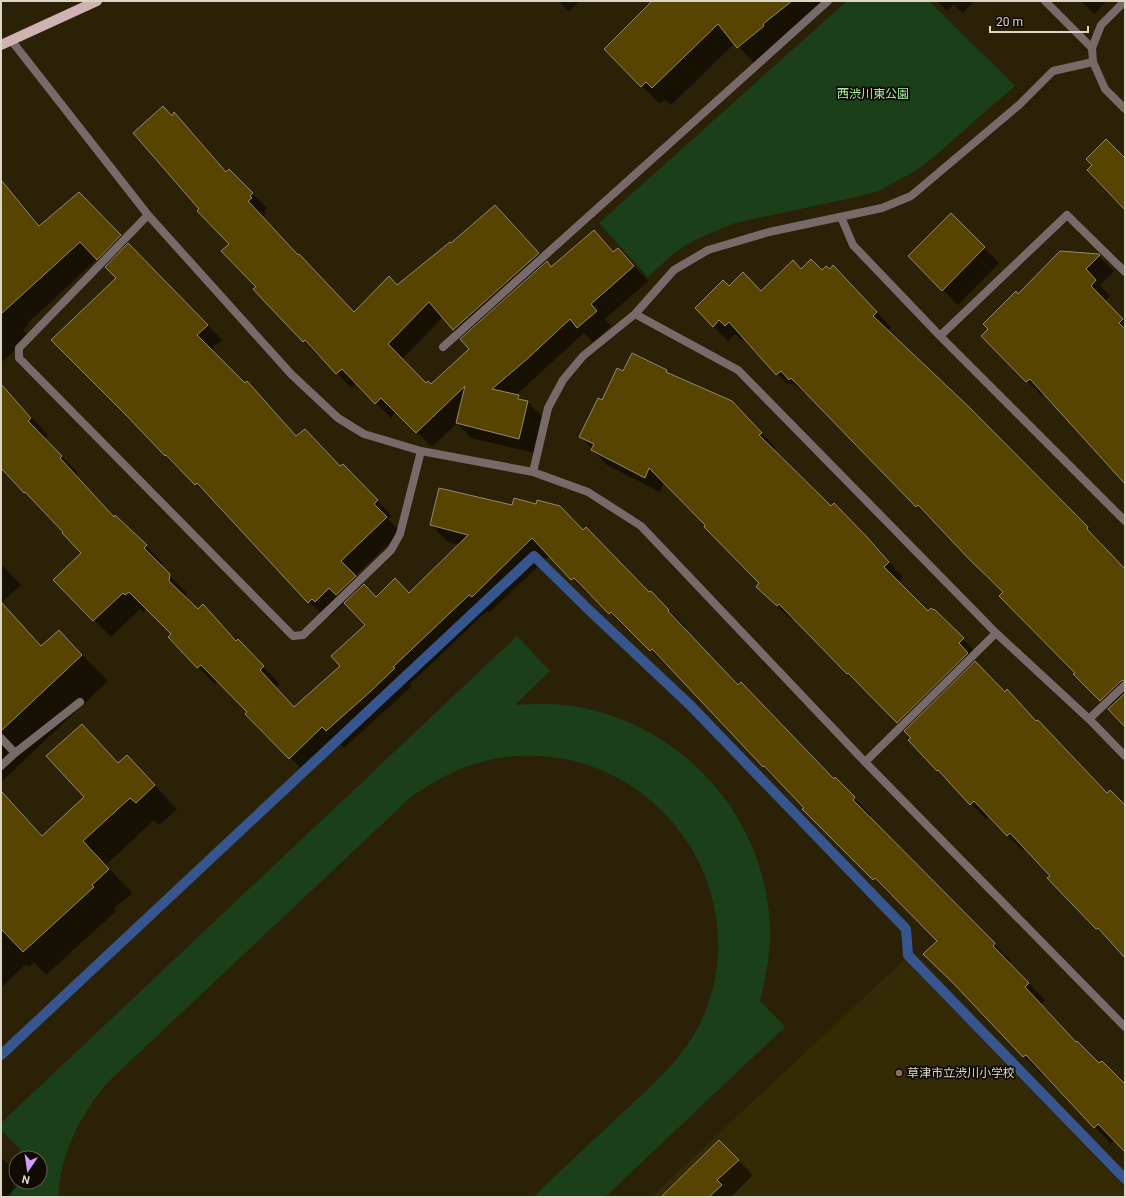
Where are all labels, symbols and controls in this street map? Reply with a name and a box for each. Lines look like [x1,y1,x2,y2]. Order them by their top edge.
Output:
scale bar [990,8,1088,34]
text: 20 m [996,15,1023,29]
park label: 西渋川東公園 [837,87,909,101]
place label: 草津市立渋川小学校 [907,1066,1015,1080]
marker: 草津市立渋川小学校 [894,1068,904,1078]
north arrow [8,1150,48,1190]
text: N [20,1172,31,1186]

